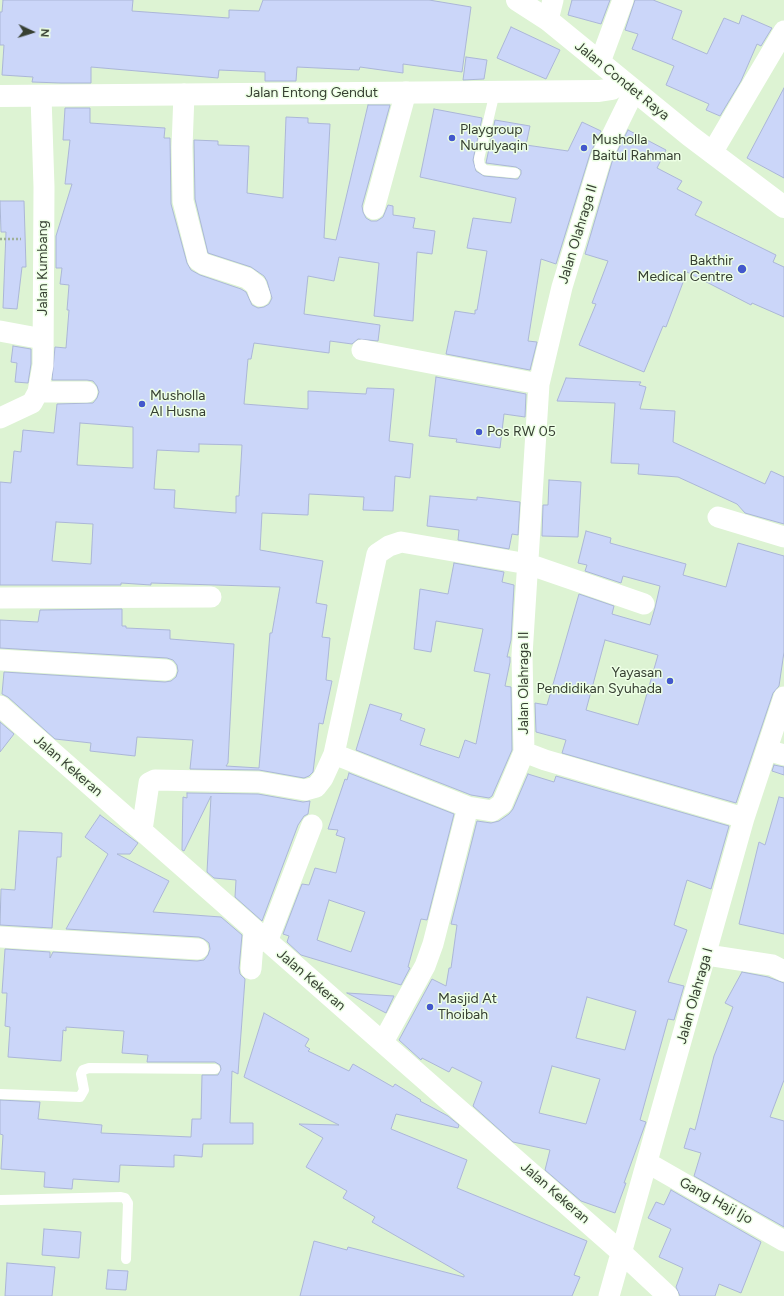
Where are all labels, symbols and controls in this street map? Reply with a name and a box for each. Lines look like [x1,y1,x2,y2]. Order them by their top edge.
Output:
north arrow [12,12,52,52]
text: N [38,28,51,38]
street label: Jalan Condet Raya [571,38,673,124]
street label: Jalan Entong Gendut [246,85,378,101]
place label: Playgroup Nurulyaqin [460,122,528,154]
place label: Musholla Baitul Rahman [592,132,681,164]
marker: Playgroup Nurulyaqin [447,133,457,143]
marker: Musholla Baitul Rahman [579,143,589,153]
street label: Jalan Olahraga II [555,182,601,286]
street label: Jalan Kumbang [35,220,51,316]
place label: Bakthir Medical Centre [638,253,733,286]
marker: Bakthir Medical Centre [736,263,748,275]
place label: Musholla Al Husna [150,388,206,420]
marker: Musholla Al Husna [137,399,147,409]
place label: Pos RW 05 [487,424,556,440]
marker: Pos RW 05 [474,427,484,437]
street label: Jalan Olahraga II [516,631,532,735]
place label: Yayasan Pendidikan Syuhada [537,665,662,698]
marker: Yayasan Pendidikan Syuhada [665,676,675,686]
street label: Jalan Kekeran [30,731,106,801]
street label: Jalan Kekeran [273,945,349,1015]
street label: Jalan Olahraga I [673,946,717,1046]
place label: Masjid At Thoibah [438,991,497,1024]
marker: Masjid At Thoibah [425,1002,435,1012]
street label: Jalan Kekeran [517,1158,593,1228]
street label: Gang Haji Ijo [676,1174,756,1228]

